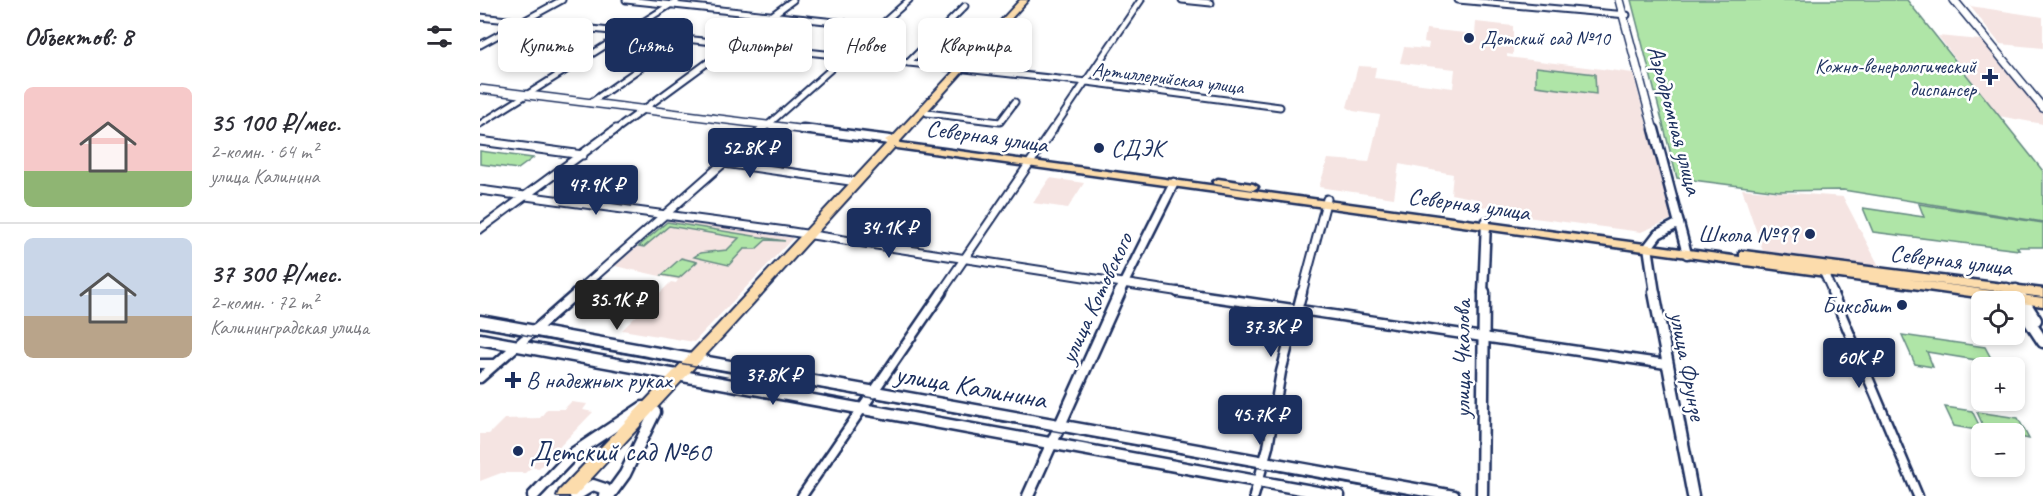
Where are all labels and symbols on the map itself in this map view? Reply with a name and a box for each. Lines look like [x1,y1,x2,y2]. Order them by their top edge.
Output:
place label: Детский сад №10 [1481,26,1612,51]
marker: Детский сад №10 [1462,31,1476,45]
street label: Аэродромная улица [1641,42,1710,199]
place label: Кожно-венерологический диспансер [1815,54,1978,102]
street label: Артиллерийская улица [1091,56,1247,100]
marker: Кожно-венерологический диспансер [1981,68,1999,86]
street label: Северная улица [924,113,1051,160]
pin: 52.8K ₽ [695,128,805,179]
place label: СДЭК [1111,133,1169,163]
marker: СДЭК [1092,141,1106,155]
pin: 47.9K ₽ [541,165,651,216]
street label: Северная улица [1406,181,1533,228]
pin: 34.1K ₽ [834,208,944,259]
place label: Школа №99 [1698,219,1800,249]
street label: улица Котовского [1052,227,1140,370]
marker: Школа №99 [1803,227,1817,241]
street label: Северная улица [1888,238,2015,283]
pin: 35.1K ₽ [562,280,672,331]
place label: Биксбит [1822,290,1892,320]
street label: улица Чкалова [1447,298,1477,420]
marker: Биксбит [1895,298,1909,312]
pin: 37.3K ₽ [1216,307,1326,358]
street label: улица Фрунзе [1662,307,1714,425]
pin: 60K ₽ [1817,338,1901,389]
pin: 37.8K ₽ [718,355,828,406]
street label: улица Калинина [891,355,1051,417]
place label: В надежных руках [526,365,673,395]
marker: В надежных руках [504,371,522,389]
pin: 45.7K ₽ [1205,395,1315,446]
place label: Детский сад №60 [530,434,713,469]
marker: Детский сад №60 [511,444,525,458]

